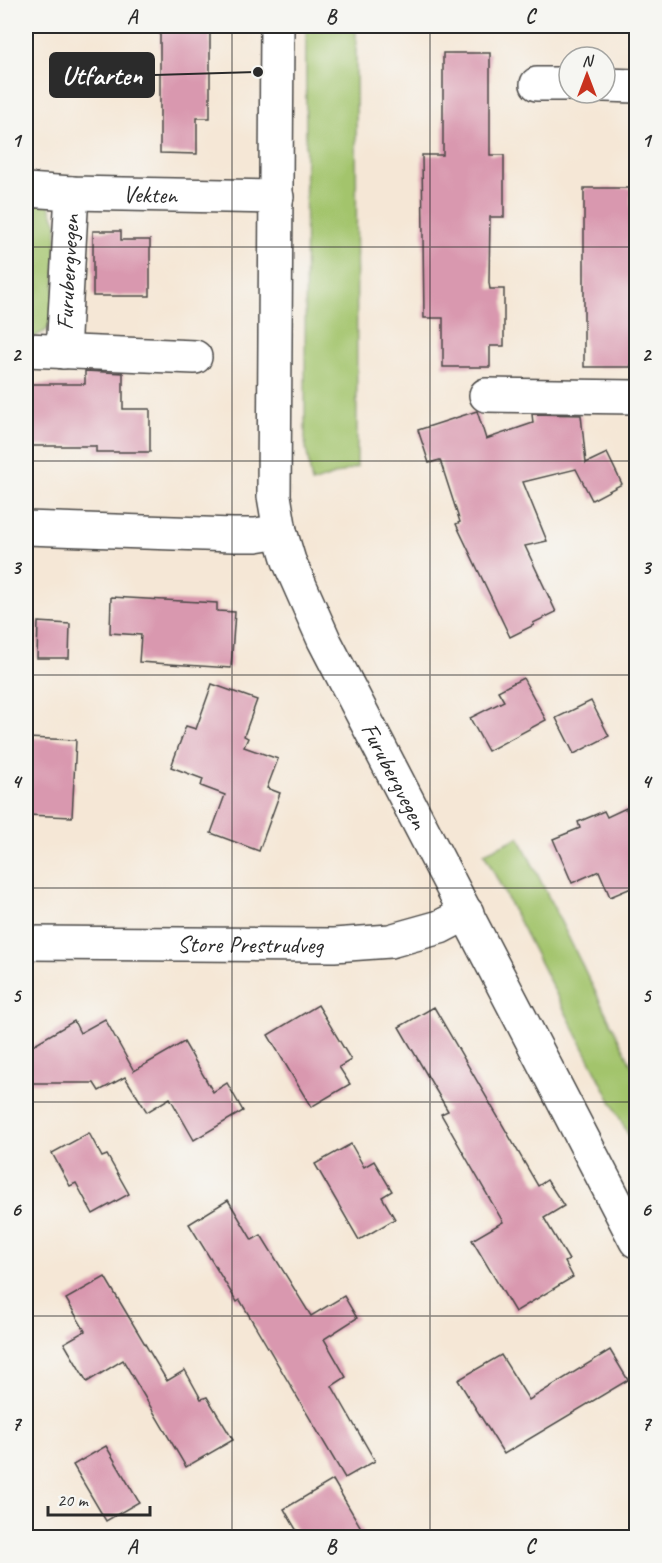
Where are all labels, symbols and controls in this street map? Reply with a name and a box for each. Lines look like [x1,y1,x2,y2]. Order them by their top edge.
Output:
text: A [127,4,139,29]
text: B [326,4,338,29]
text: C [525,4,537,29]
north arrow [557,45,617,105]
text: N [582,51,595,71]
callout: Utfarten [50,53,154,97]
text: Utfarten [62,59,143,92]
text: 1 [12,128,23,153]
text: 1 [642,128,653,153]
street label: Vekten [122,179,178,210]
street label: Furubergvegen [49,212,86,331]
text: 2 [12,342,23,367]
text: 2 [642,342,653,367]
text: 3 [12,555,23,580]
text: 3 [642,555,653,580]
street label: Furubergvegen [354,717,435,835]
text: 4 [12,769,24,794]
text: 4 [642,769,654,794]
street label: Store Prestrudveg [177,929,324,960]
text: 5 [12,983,23,1008]
text: 5 [642,983,653,1008]
text: 6 [11,1197,22,1222]
text: 6 [641,1197,652,1222]
text: 7 [12,1411,23,1436]
text: 7 [642,1411,653,1436]
scale bar [48,1479,150,1517]
text: 20 m [57,1489,90,1511]
text: A [127,1534,139,1559]
text: B [326,1534,338,1559]
text: C [525,1534,537,1559]

